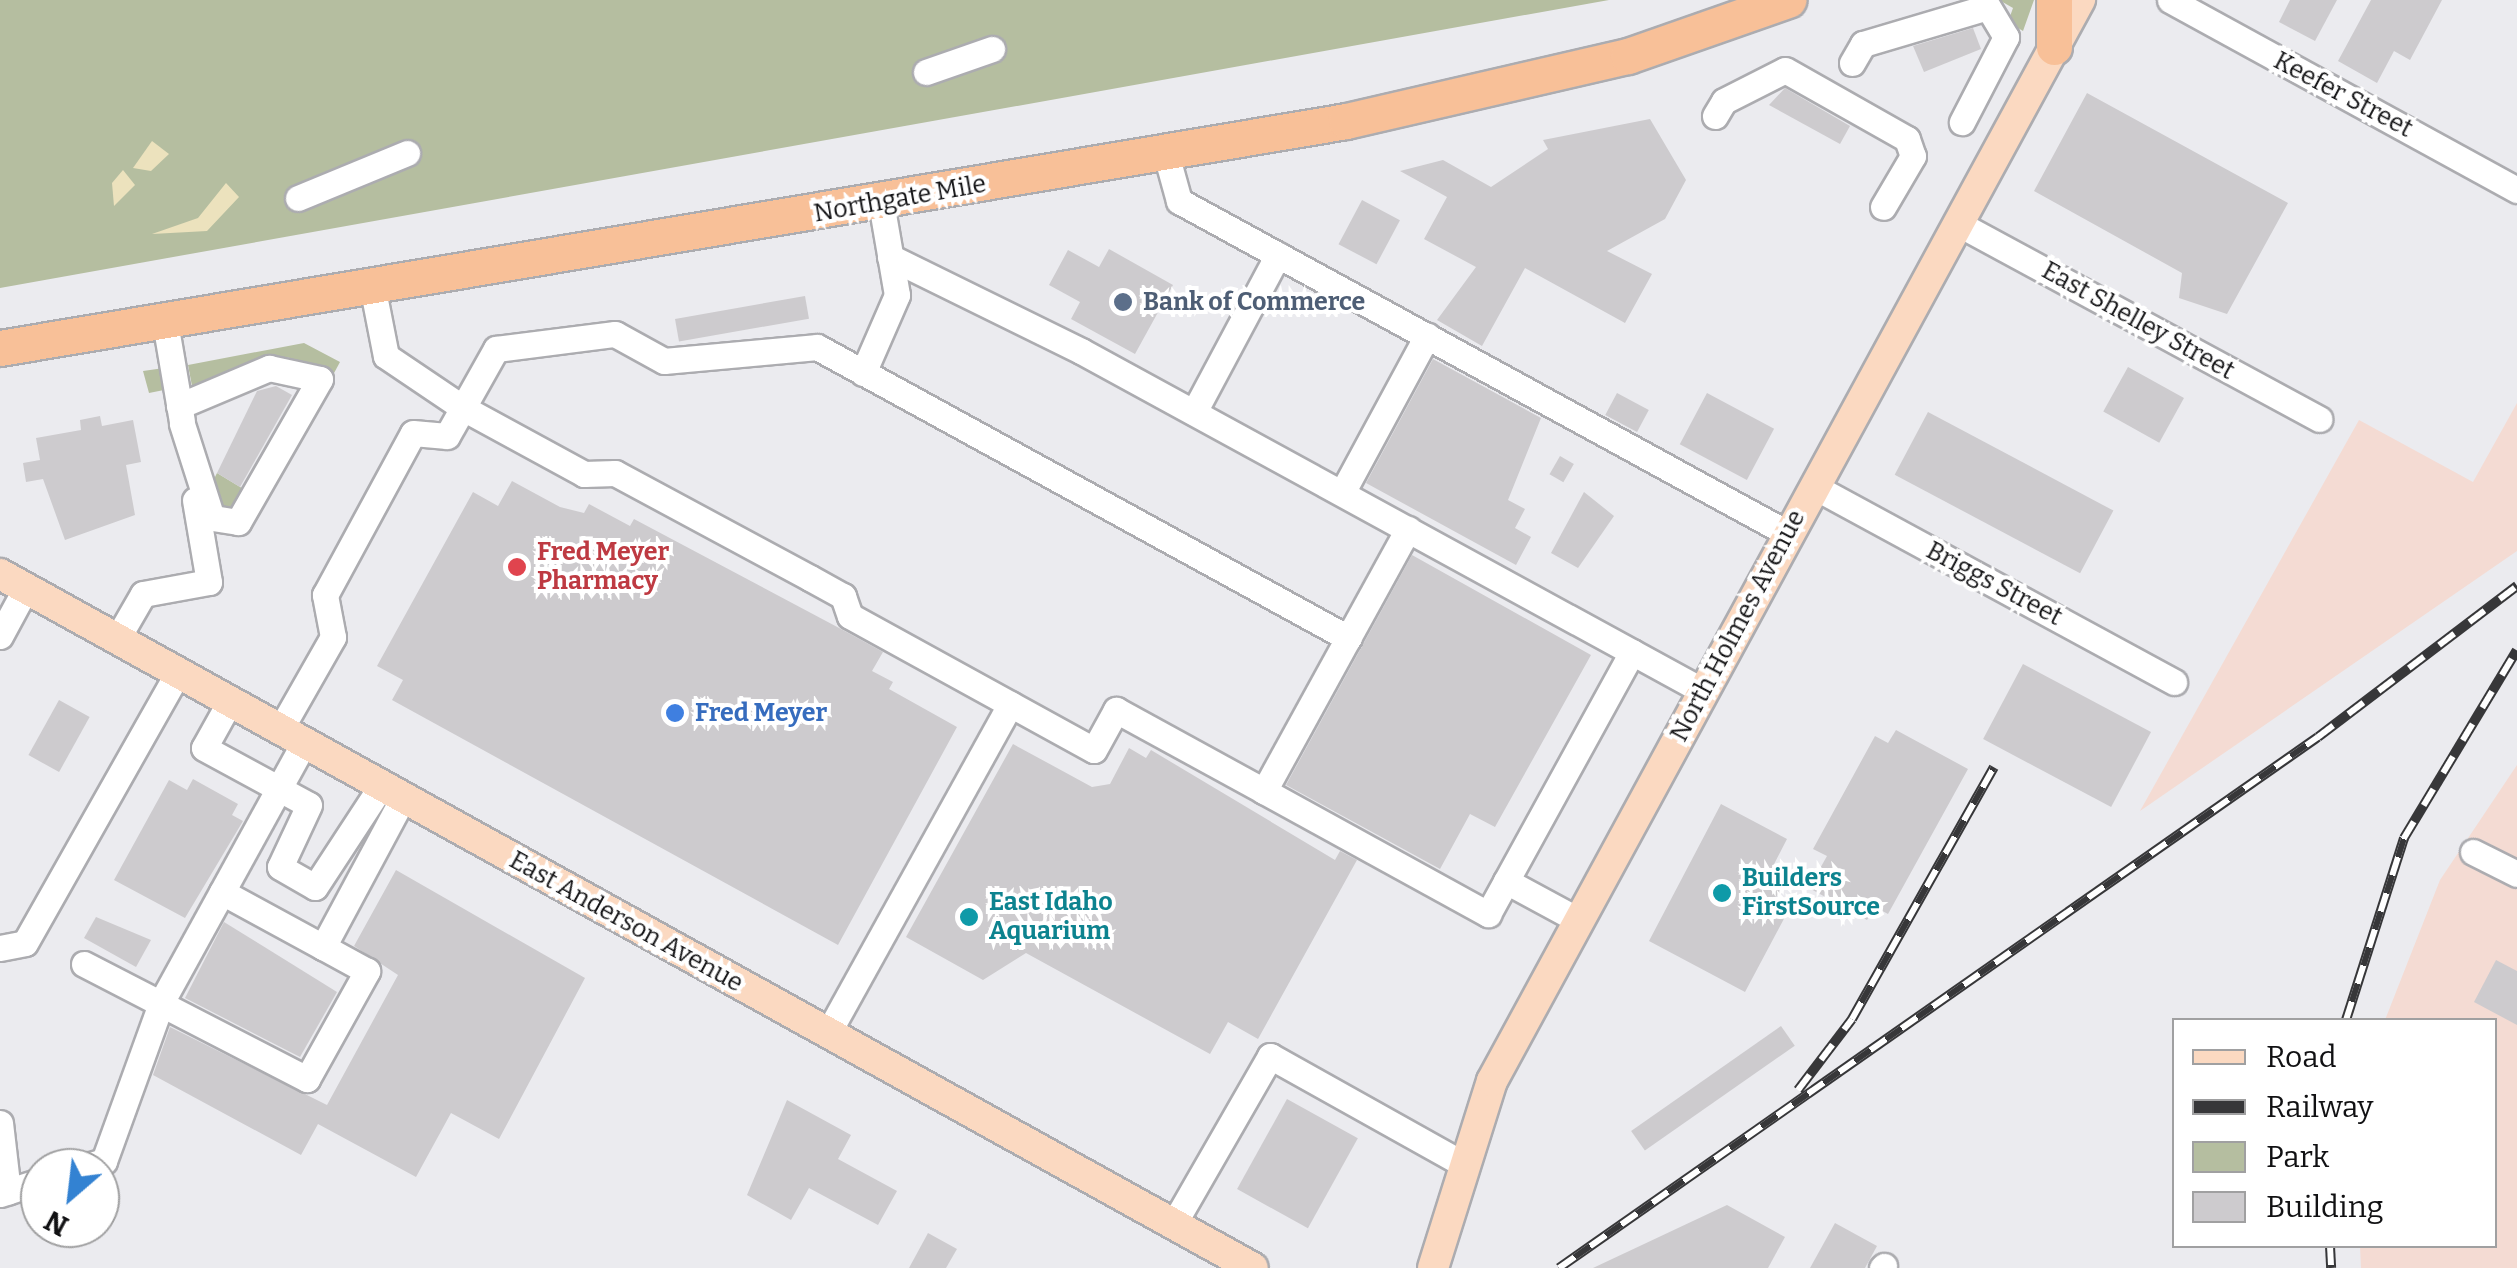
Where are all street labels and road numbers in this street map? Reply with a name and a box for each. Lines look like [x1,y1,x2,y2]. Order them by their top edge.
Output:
street label: Keefer Street [2269,46,2417,144]
street label: Northgate Mile [811,169,989,229]
street label: East Shelley Street [2037,256,2239,386]
street label: North Holmes Avenue [1664,505,1812,747]
street label: Briggs Street [1921,536,2067,632]
street label: East Anderson Avenue [504,845,748,999]

